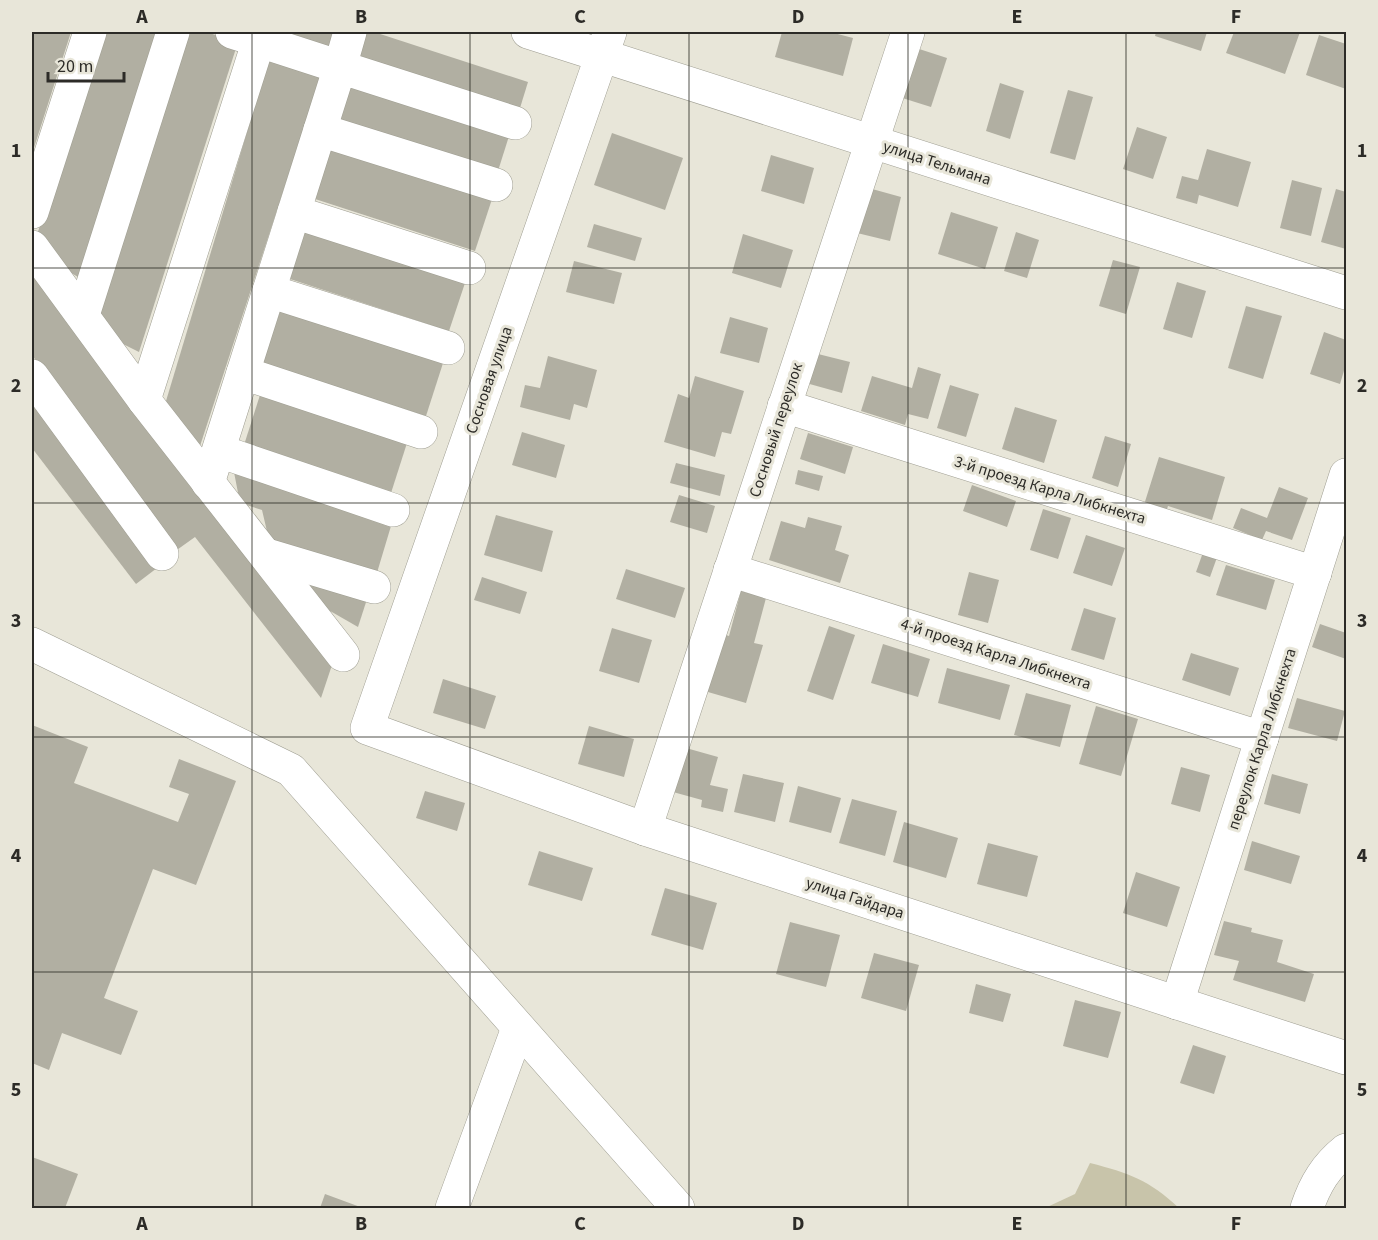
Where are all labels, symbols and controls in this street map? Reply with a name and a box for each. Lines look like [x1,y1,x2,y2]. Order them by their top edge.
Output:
text: A [135,3,148,31]
text: B [355,3,367,31]
text: C [574,3,586,31]
text: D [792,3,804,31]
text: E [1012,3,1022,31]
text: F [1231,3,1241,31]
scale bar [48,45,124,83]
text: 20 m [57,54,93,79]
street label: улица Тельмана [880,135,994,191]
text: 1 [11,137,21,165]
text: 1 [1357,137,1367,165]
street label: Сосновая улица [460,323,518,437]
street label: Сосновый переулок [744,360,808,500]
text: 2 [11,372,21,400]
text: 2 [1357,372,1367,400]
street label: 3-й проезд Карла Либкнехта [952,450,1148,530]
text: 3 [11,607,21,635]
text: 3 [1357,607,1367,635]
street label: 4-й проезд Карла Либкнехта [898,613,1094,695]
street label: переулок Карла Либкнехта [1222,645,1302,833]
text: 4 [11,842,22,870]
text: 4 [1357,842,1368,870]
street label: улица Гайдара [803,872,907,924]
text: 5 [11,1076,21,1104]
text: 5 [1357,1076,1367,1104]
text: A [135,1210,148,1238]
text: B [355,1210,367,1238]
text: C [574,1210,586,1238]
text: D [792,1210,804,1238]
text: E [1012,1210,1022,1238]
text: F [1231,1210,1241,1238]

